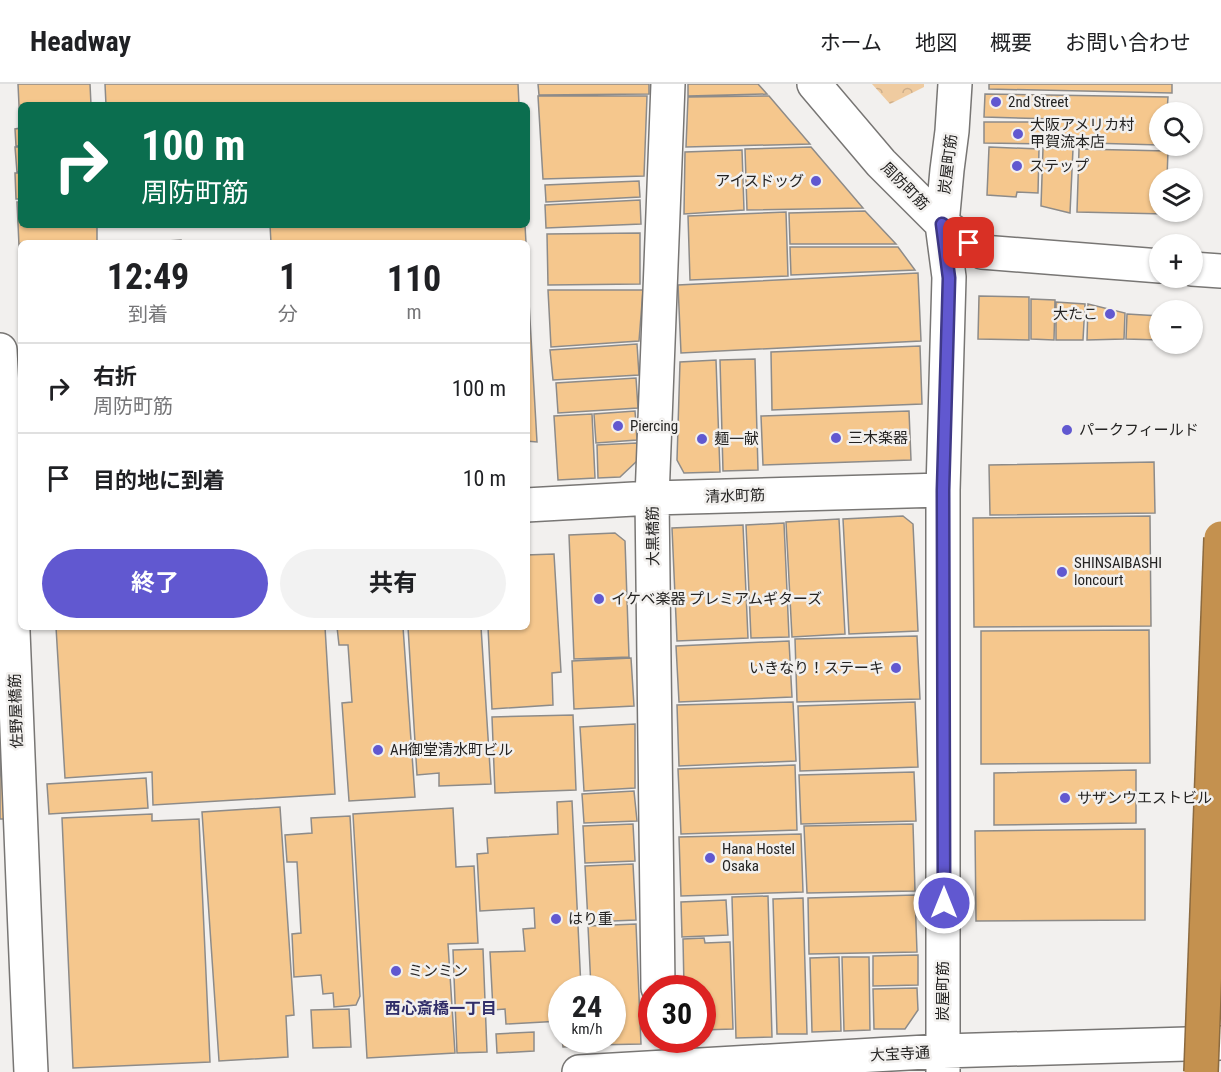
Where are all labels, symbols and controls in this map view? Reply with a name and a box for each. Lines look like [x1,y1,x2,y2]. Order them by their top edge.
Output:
text: Headway [30,25,131,58]
text: ホーム [820,31,882,55]
text: 地図 [915,31,957,55]
text: 概要 [990,31,1032,55]
text: お問い合わせ [1065,31,1191,55]
place label: 2nd Street [1008,93,1069,111]
marker: 2nd Street [989,95,1003,109]
map controls [1149,102,1203,354]
button: search [1149,102,1203,156]
place label: 大阪アメリカ村 甲賀流本店 [1030,116,1134,151]
text: 100 m [141,121,246,170]
icon: right [42,126,120,204]
marker: 大阪アメリカ村 甲賀流本店 [1011,127,1025,141]
street label: 炭屋町筋 [935,133,961,195]
place label: ステップ [1029,157,1089,175]
street label: 周防町筋 [877,158,933,214]
marker: ステップ [1010,159,1024,173]
button: layers [1149,168,1203,222]
place label: アイスドッグ [715,172,804,190]
marker: アイスドッグ [809,174,823,188]
text: 周防町筋 [141,177,249,209]
pin [943,217,994,268]
icon: arrive [952,226,985,259]
button: + [1149,234,1203,288]
text: 12:49 [107,256,189,298]
text: 1 [279,256,297,298]
text: 110 [387,258,441,300]
text: m [406,300,422,324]
button: − [1149,300,1203,354]
text: 到着 [128,302,168,326]
text: 分 [278,302,298,326]
place label: 大たこ [1053,305,1098,323]
marker: 大たこ [1103,307,1117,321]
text: 右折 [93,364,137,389]
icon: right [42,372,75,405]
text: 100 m [452,376,506,401]
text: 周防町筋 [93,394,173,418]
place label: Piercing [630,417,678,435]
marker: Piercing [611,419,625,433]
place label: パークフィールド [1079,421,1199,439]
marker: パークフィールド [1060,423,1074,437]
place label: 三木楽器 [848,429,908,447]
place label: 麺一献 [714,430,759,448]
marker: 三木楽器 [829,431,843,445]
marker: 麺一献 [695,432,709,446]
icon: arrive [42,462,75,495]
text: 10 m [463,466,506,491]
text: 目的地に到着 [93,468,225,493]
street label: 清水町筋 [705,486,765,506]
street label: 大黒橋筋 [643,506,663,566]
button: 終了 [42,549,268,618]
button: 共有 [280,549,506,618]
place label: SHINSAIBASHI loncourt [1074,554,1162,589]
marker: SHINSAIBASHI loncourt [1055,565,1069,579]
place label: イケベ楽器 プレミアムギターズ [611,590,822,608]
marker: イケベ楽器 プレミアムギターズ [592,592,606,606]
place label: いきなり！ステーキ [749,659,884,677]
marker: いきなり！ステーキ [889,661,903,675]
street label: 佐野屋橋筋 [6,673,26,749]
place label: AH御堂清水町ビル [390,741,513,759]
marker: AH御堂清水町ビル [371,743,385,757]
place label: サザンウエストビル [1077,789,1212,807]
marker: サザンウエストビル [1058,791,1072,805]
place label: Hana Hostel Osaka [722,840,795,875]
marker: Hana Hostel Osaka [703,851,717,865]
position arrow [912,871,976,935]
place label: はり重 [568,910,613,928]
marker: はり重 [549,912,563,926]
street label: 炭屋町筋 [934,961,952,1021]
place label: ミンミン [408,962,468,980]
marker: ミンミン [389,964,403,978]
speed limit sign: 30 [638,975,716,1053]
text: 24 [572,989,602,1024]
district label: 西心斎橋一丁目 [385,999,497,1018]
text: km/h [572,1020,602,1038]
street label: 大宝寺通 [870,1043,930,1065]

